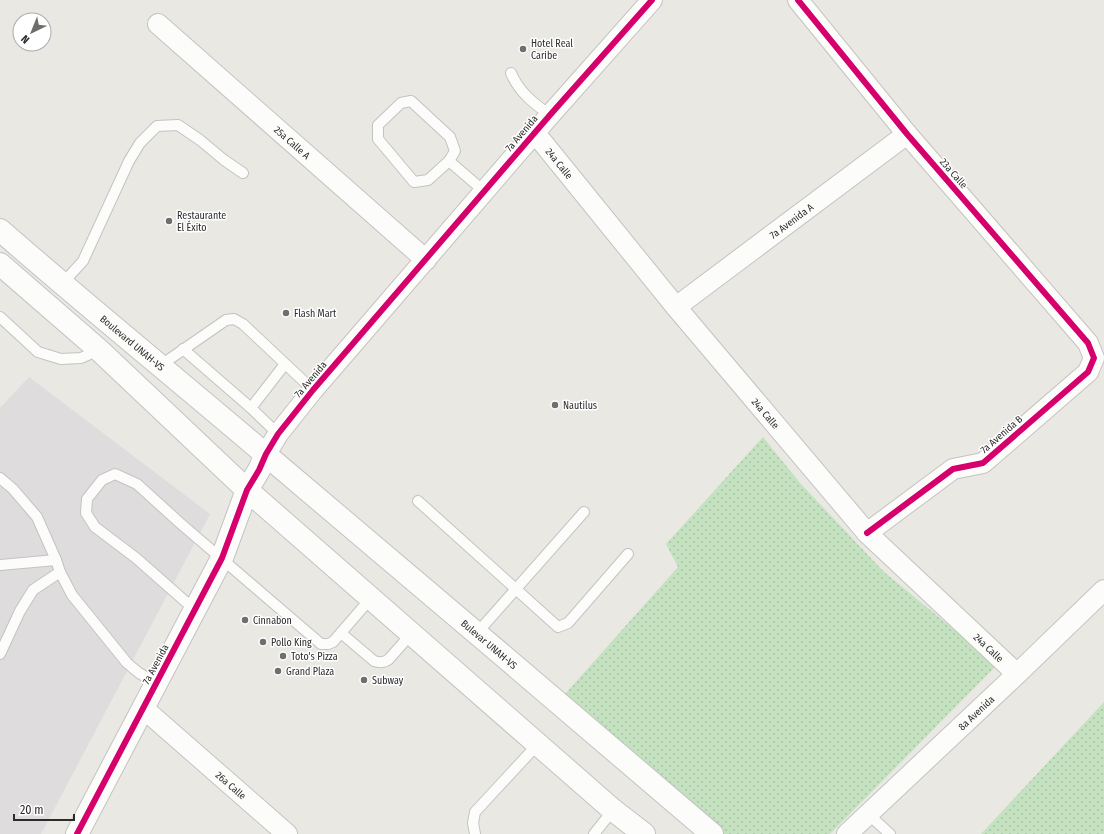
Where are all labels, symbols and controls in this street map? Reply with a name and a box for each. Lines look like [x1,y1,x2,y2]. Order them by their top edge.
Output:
north arrow [12,12,52,52]
text: N [19,32,32,46]
place label: Hotel Real Caribe [531,38,573,62]
marker: Hotel Real Caribe [518,44,528,54]
street label: 7a Avenida [503,113,540,154]
street label: 25a Calle A [271,124,313,163]
street label: 24a Calle [543,146,575,182]
street label: 23a Calle [937,156,970,191]
street label: 7a Avenida A [768,201,817,242]
place label: Restaurante El Éxito [177,210,226,234]
marker: Restaurante El Éxito [164,216,174,226]
marker: Flash Mart [281,308,291,318]
place label: Flash Mart [294,308,337,320]
street label: Boulevard UNAH-VS [97,313,167,374]
street label: 7a Avenida [292,359,329,400]
street label: 24a Calle [749,396,781,432]
marker: Nautilus [550,400,560,410]
place label: Nautilus [563,400,597,412]
street label: 7a Avenida B [978,413,1025,456]
marker: Cinnabon [240,615,250,625]
place label: Cinnabon [253,615,292,627]
street label: Bulevar UNAH-VS [458,618,519,672]
street label: 24a Calle [971,631,1005,665]
marker: Pollo King [258,637,268,647]
place label: Pollo King [271,637,312,649]
street label: 7a Avenida [140,642,171,687]
marker: Toto's Pizza [278,651,288,661]
place label: Toto's Pizza [291,651,338,663]
marker: Grand Plaza [273,666,283,676]
place label: Grand Plaza [286,666,334,678]
marker: Subway [359,675,369,685]
place label: Subway [372,675,404,687]
street label: 8a Avenida [956,694,997,733]
street label: 26a Calle [213,769,248,802]
scale bar [14,796,74,822]
text: 20 m [20,803,44,817]

